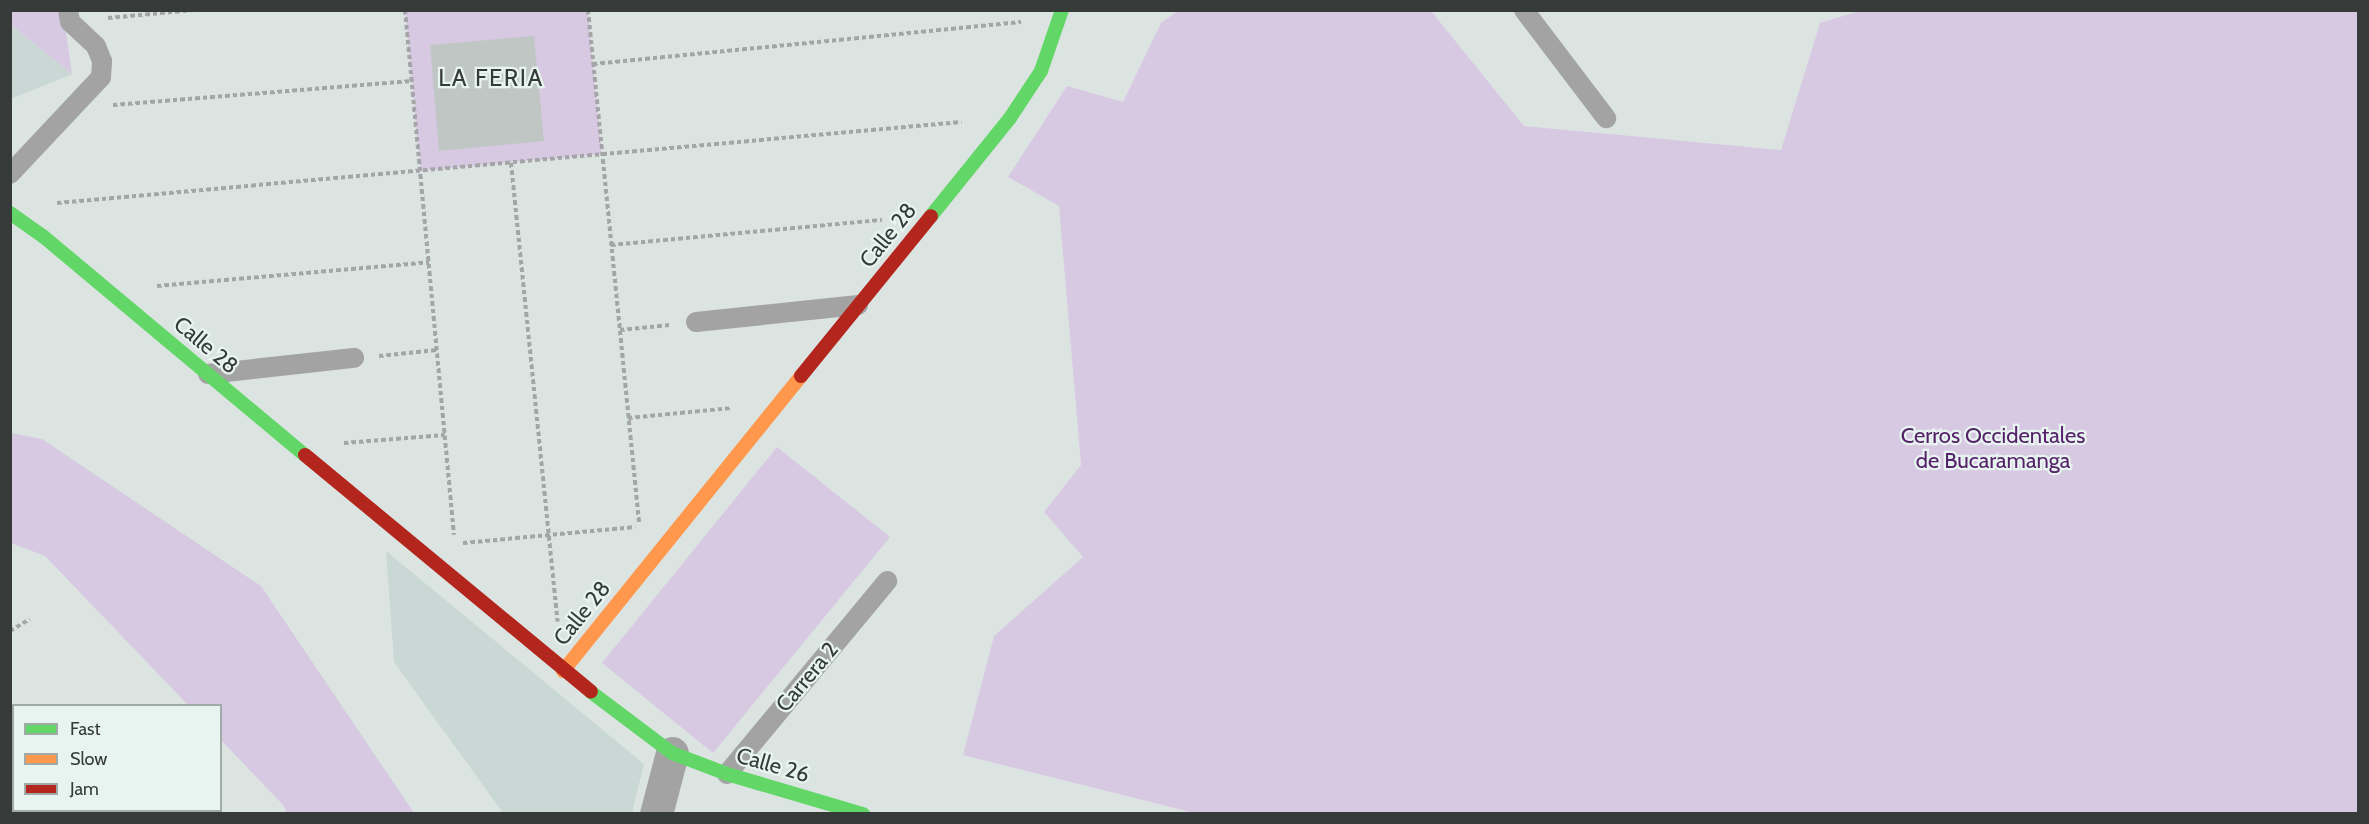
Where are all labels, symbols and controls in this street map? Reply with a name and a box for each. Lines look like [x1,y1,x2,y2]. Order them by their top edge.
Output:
district label: LA FERIA [438,64,544,92]
street label: Calle 28 [854,197,922,273]
street label: Calle 28 [169,311,243,379]
park label: Cerros Occidentales de Bucaramanga [1901,422,2085,474]
street label: Calle 28 [548,575,616,651]
street label: Carrera 2 [770,637,844,717]
legend [12,704,222,812]
text: Fast [70,718,101,740]
street label: Calle 26 [733,742,813,788]
text: Slow [70,748,107,770]
text: Jam [70,778,99,800]

